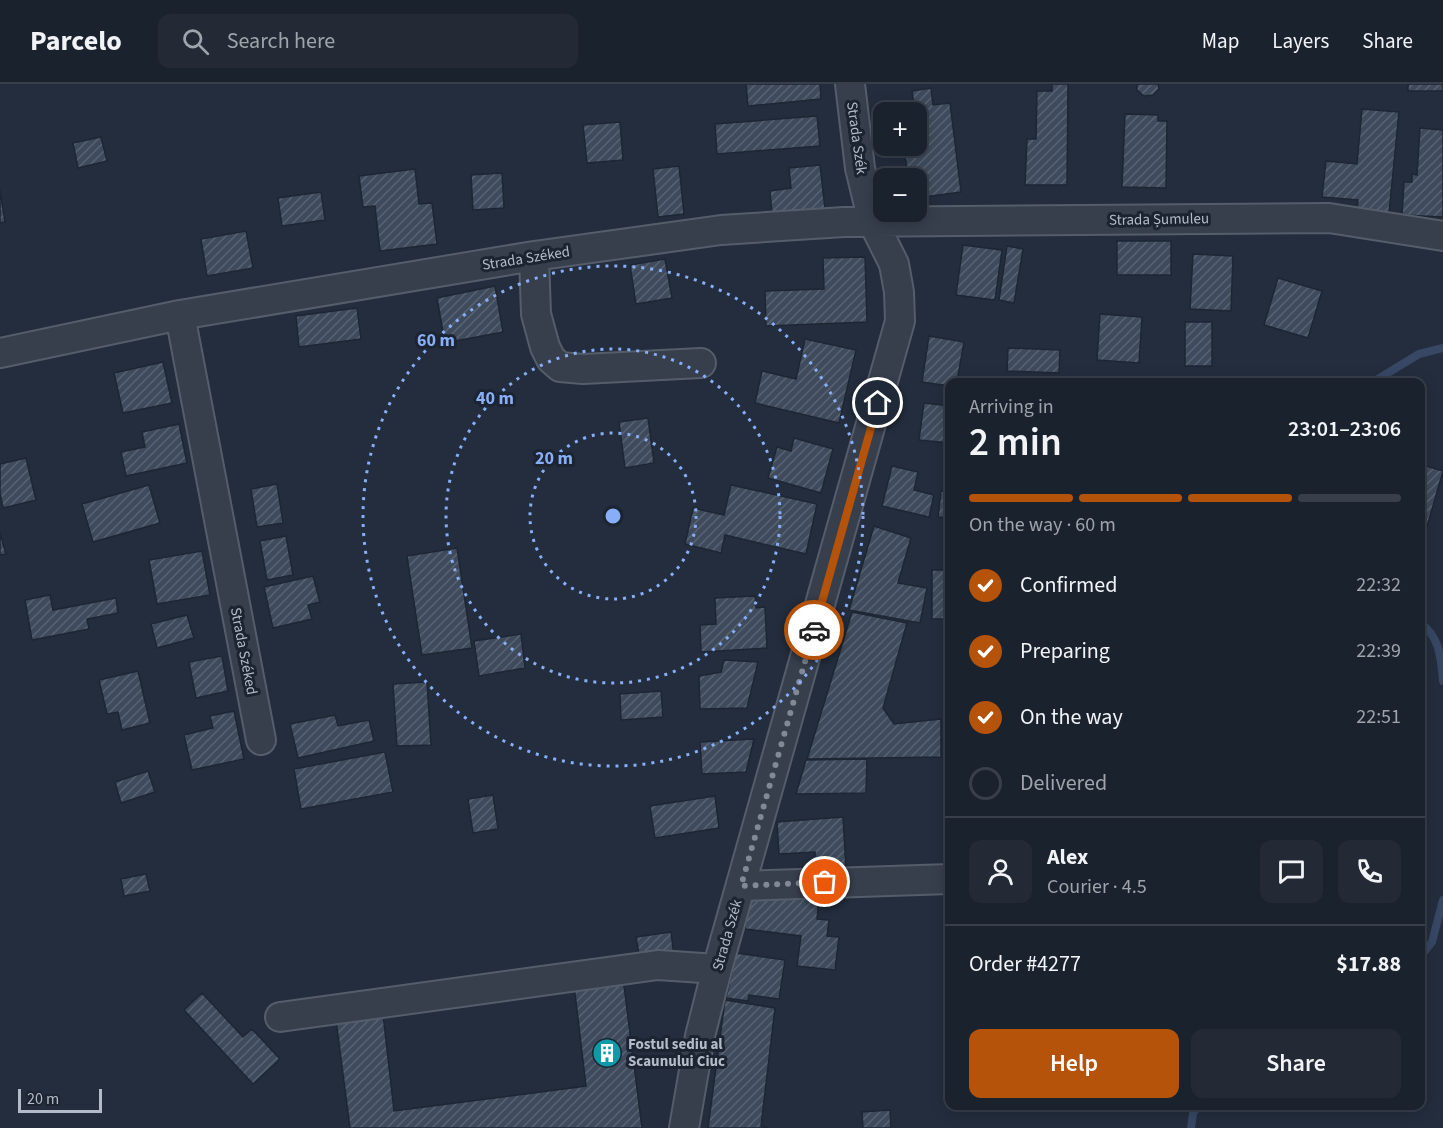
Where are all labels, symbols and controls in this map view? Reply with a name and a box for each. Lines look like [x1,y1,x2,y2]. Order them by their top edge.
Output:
search box [158,14,578,68]
text: Parcelo [30,21,122,61]
icon: search [179,25,212,58]
text: Search here [227,25,335,57]
text: Map [1202,26,1239,56]
text: Layers [1272,26,1329,56]
text: Share [1362,26,1413,56]
street label: Strada Szék [841,100,872,176]
map controls [873,102,927,222]
button: + [873,102,927,156]
button: − [873,168,927,222]
street label: Strada Șumuleu [1109,208,1209,231]
street label: Strada Széked [481,241,571,276]
text: 60 m [417,328,455,353]
pin [852,377,903,428]
text: 40 m [476,386,514,411]
icon: home [861,386,894,419]
text: Arriving in [969,393,1054,421]
text: 23:01–23:06 [1288,413,1401,445]
text: 2 min [969,415,1062,471]
text: 20 m [535,446,573,471]
centre of rings [603,506,623,526]
text: On the way · 60 m [969,511,1116,539]
icon: check [969,569,1002,602]
text: Confirmed [1020,569,1117,601]
text: 22:32 [1356,571,1401,599]
courier [784,600,844,660]
street label: Strada Széked [225,606,262,697]
icon: car [798,614,831,647]
icon: check [969,635,1002,668]
text: Preparing [1020,635,1110,667]
text: 22:39 [1356,637,1401,665]
icon: check [969,701,1002,734]
text: On the way [1020,701,1123,733]
text: 22:51 [1356,703,1401,731]
text: Delivered [1020,767,1107,799]
button: person [969,840,1032,903]
button: chat [1260,840,1323,903]
button: phone [1338,840,1401,903]
text: Alex [1047,841,1088,873]
pin [799,856,850,907]
icon: bag [808,865,841,898]
text: Courier · 4.5 [1047,873,1147,901]
street label: Strada Szék [707,897,748,973]
text: Order #4277 [969,948,1081,980]
text: $17.88 [1336,948,1401,980]
button: Help [969,1029,1179,1098]
button: Share [1191,1029,1401,1098]
place label: Fostul sediu al Scaunului Ciuc [628,1034,725,1072]
building icon: Fostul sediu al Scaunului Ciuc [591,1037,623,1069]
scale bar [18,1086,102,1114]
text: 20 m [27,1088,59,1110]

